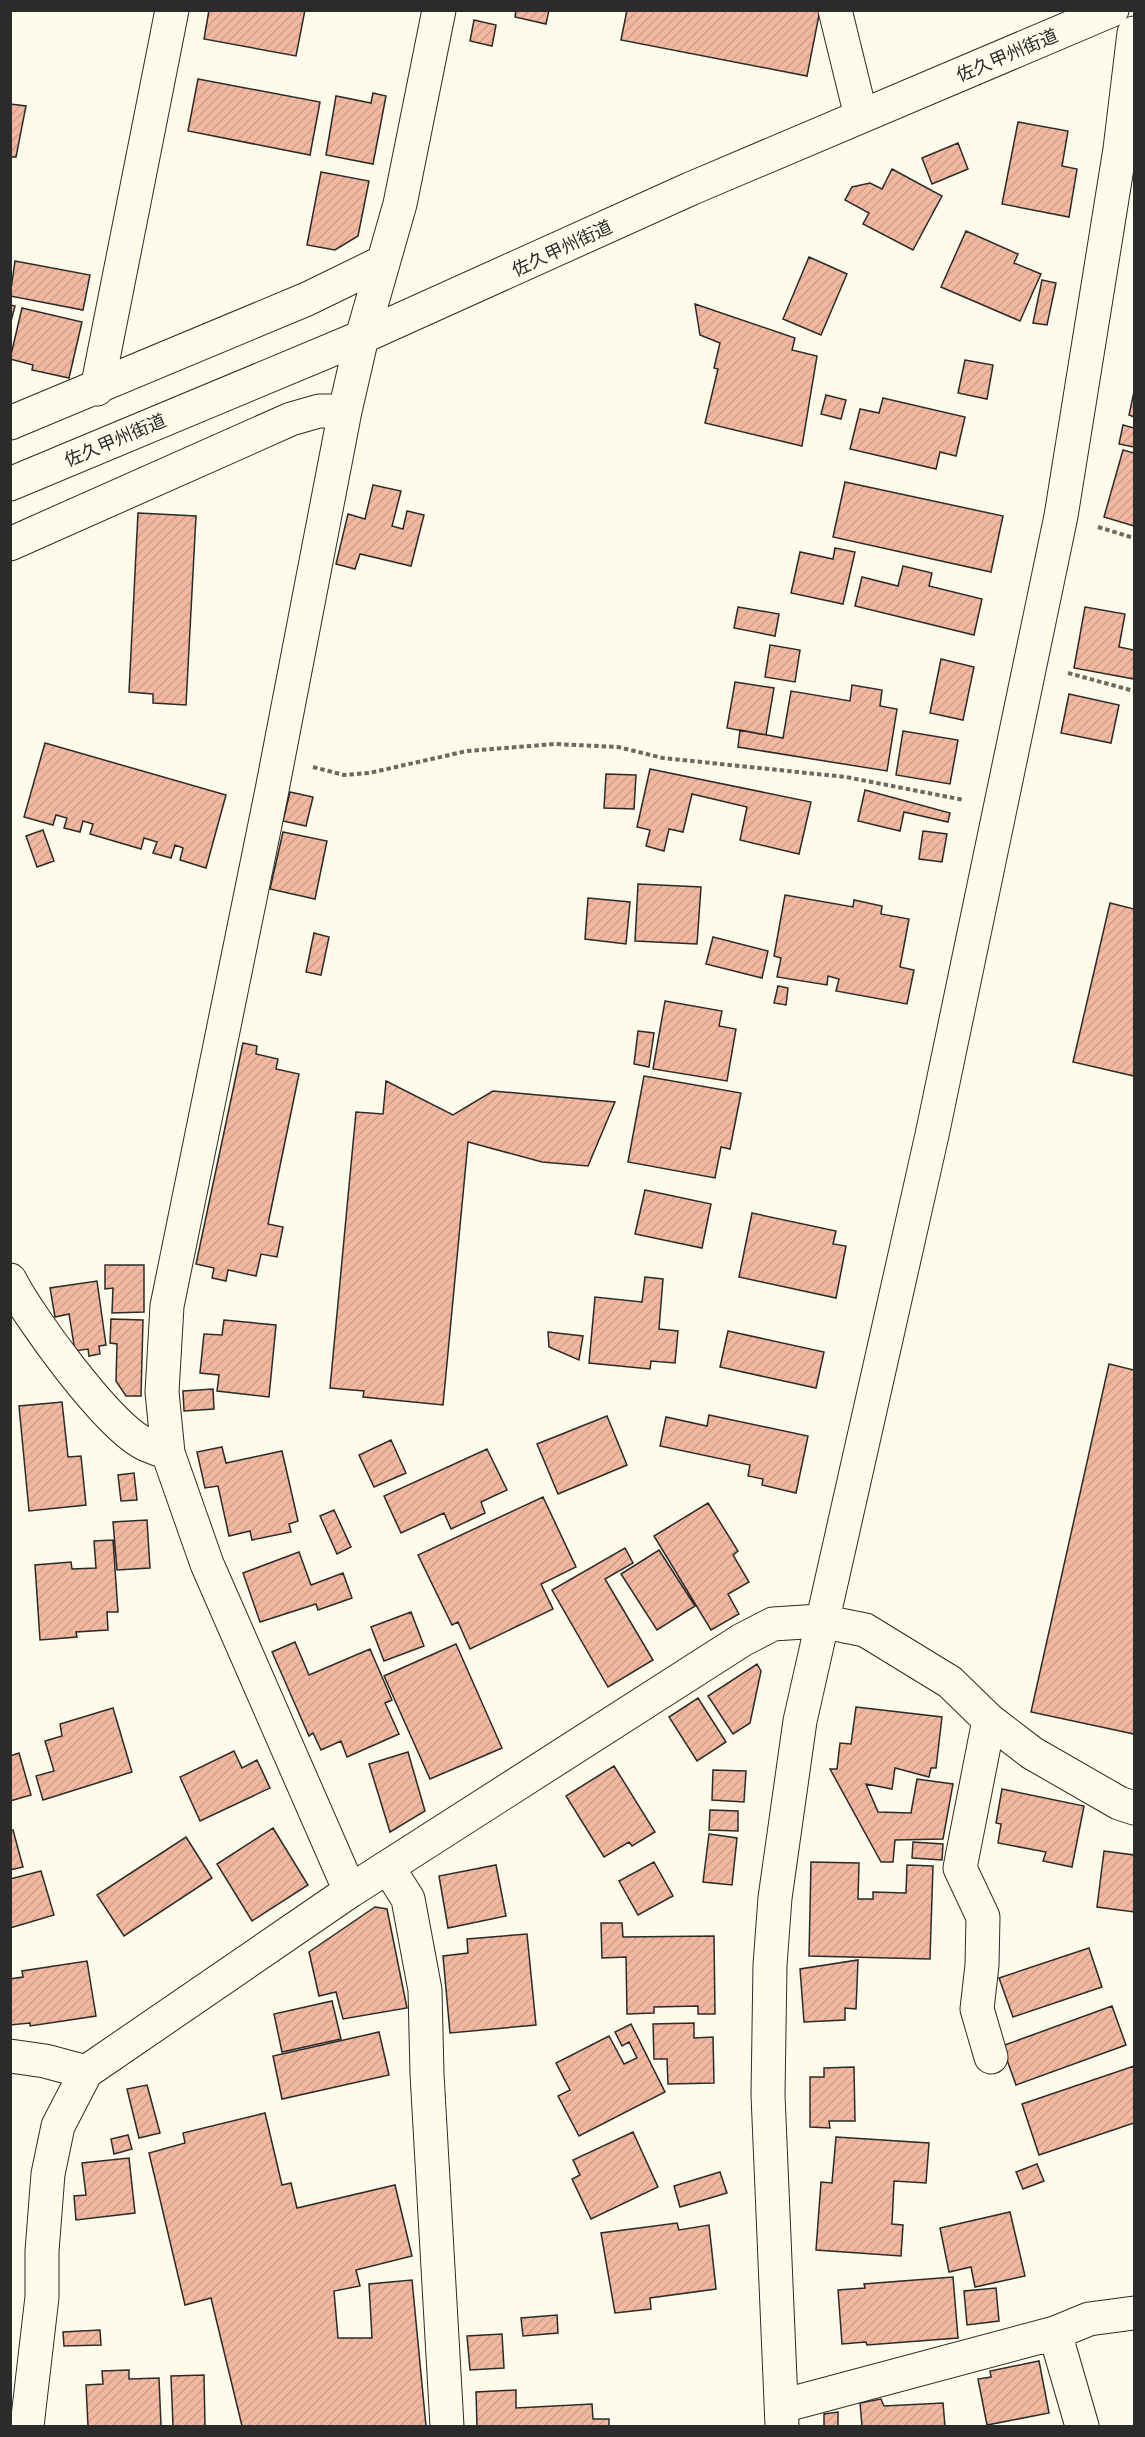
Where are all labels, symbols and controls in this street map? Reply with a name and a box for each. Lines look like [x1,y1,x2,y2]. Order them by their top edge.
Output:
street label: 佐久甲州街道 [953,23,1061,87]
street label: 佐久甲州街道 [508,215,616,281]
street label: 佐久甲州街道 [61,408,169,472]

